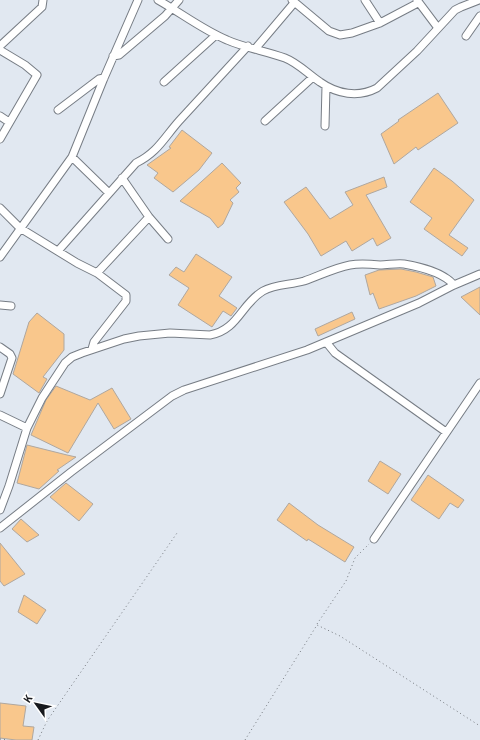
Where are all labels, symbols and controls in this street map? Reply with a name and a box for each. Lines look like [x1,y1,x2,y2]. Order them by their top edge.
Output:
north arrow [16,684,56,724]
text: K [20,692,36,705]

